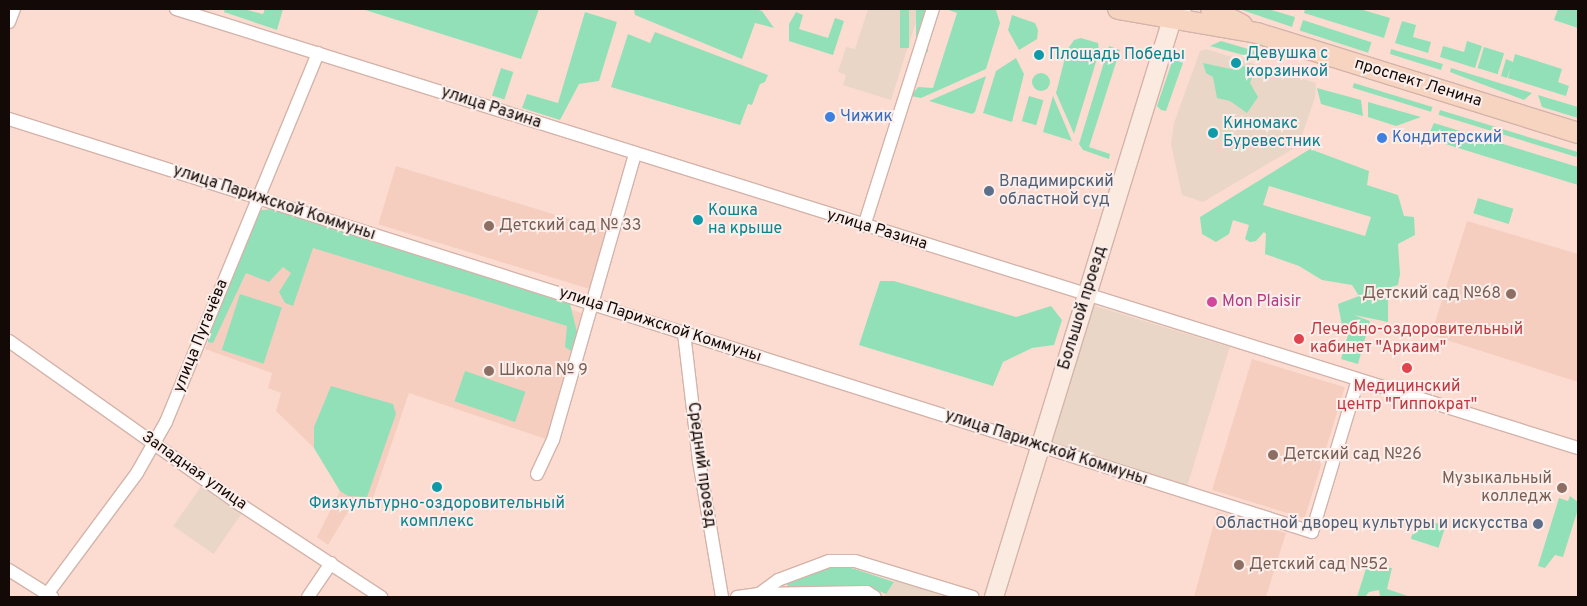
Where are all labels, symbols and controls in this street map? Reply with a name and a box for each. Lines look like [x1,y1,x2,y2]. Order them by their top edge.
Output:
place label: Девушка с корзинкой [1246,44,1328,82]
place label: Площадь Победы [1049,45,1185,65]
marker: Площадь Победы [1033,49,1045,61]
street label: проспект Ленина [1352,55,1484,111]
marker: Девушка с корзинкой [1230,57,1242,69]
street label: улица Разина [439,83,543,133]
place label: Чижик [840,107,893,127]
marker: Чижик [824,111,836,123]
place label: Киномакс Буревестник [1223,114,1321,152]
marker: Киномакс Буревестник [1207,127,1219,139]
place label: Кондитерский [1392,128,1502,148]
marker: Кондитерский [1376,132,1388,144]
street label: улица Парижской Коммуны [170,161,378,245]
place label: Владимирский областной суд [999,172,1114,210]
marker: Владимирский областной суд [983,185,995,197]
place label: Кошка на крыше [708,201,782,239]
street label: улица Разина [824,206,930,254]
marker: Кошка на крыше [692,214,704,226]
place label: Детский сад № 33 [499,216,641,236]
marker: Детский сад № 33 [483,220,495,232]
street label: Большой проезд [1055,244,1111,372]
street label: улица Пугачёва [170,277,232,395]
street label: улица Парижской Коммуны [556,283,764,367]
place label: Детский сад №68 [1362,284,1501,304]
marker: Детский сад №68 [1505,288,1517,300]
place label: Mon Plaisir [1222,292,1301,312]
marker: Mon Plaisir [1206,296,1218,308]
place label: Лечебно-оздоровительный кабинет "Аркаим" [1310,320,1523,358]
marker: Лечебно-оздоровительный кабинет "Аркаим" [1292,332,1306,346]
place label: Школа № 9 [499,361,588,381]
marker: Медицинский центр "Гиппократ" [1400,361,1414,375]
marker: Школа № 9 [483,365,495,377]
place label: Медицинский центр "Гиппократ" [1337,377,1477,415]
street label: Средний проезд [683,401,719,529]
street label: улица Парижской Коммуны [942,406,1150,490]
street label: Западная улица [138,428,250,514]
place label: Детский сад №26 [1283,445,1422,465]
marker: Детский сад №26 [1267,449,1279,461]
place label: Музыкальный колледж [1442,469,1552,507]
marker: Физкультурно-оздоровительный комплекс [431,481,443,493]
marker: Музыкальный колледж [1556,482,1568,494]
place label: Физкультурно-оздоровительный комплекс [309,494,565,532]
place label: Областной дворец культуры и искусства [1215,514,1528,534]
marker: Областной дворец культуры и искусства [1532,518,1544,530]
place label: Детский сад №52 [1249,555,1388,575]
marker: Детский сад №52 [1233,559,1245,571]

